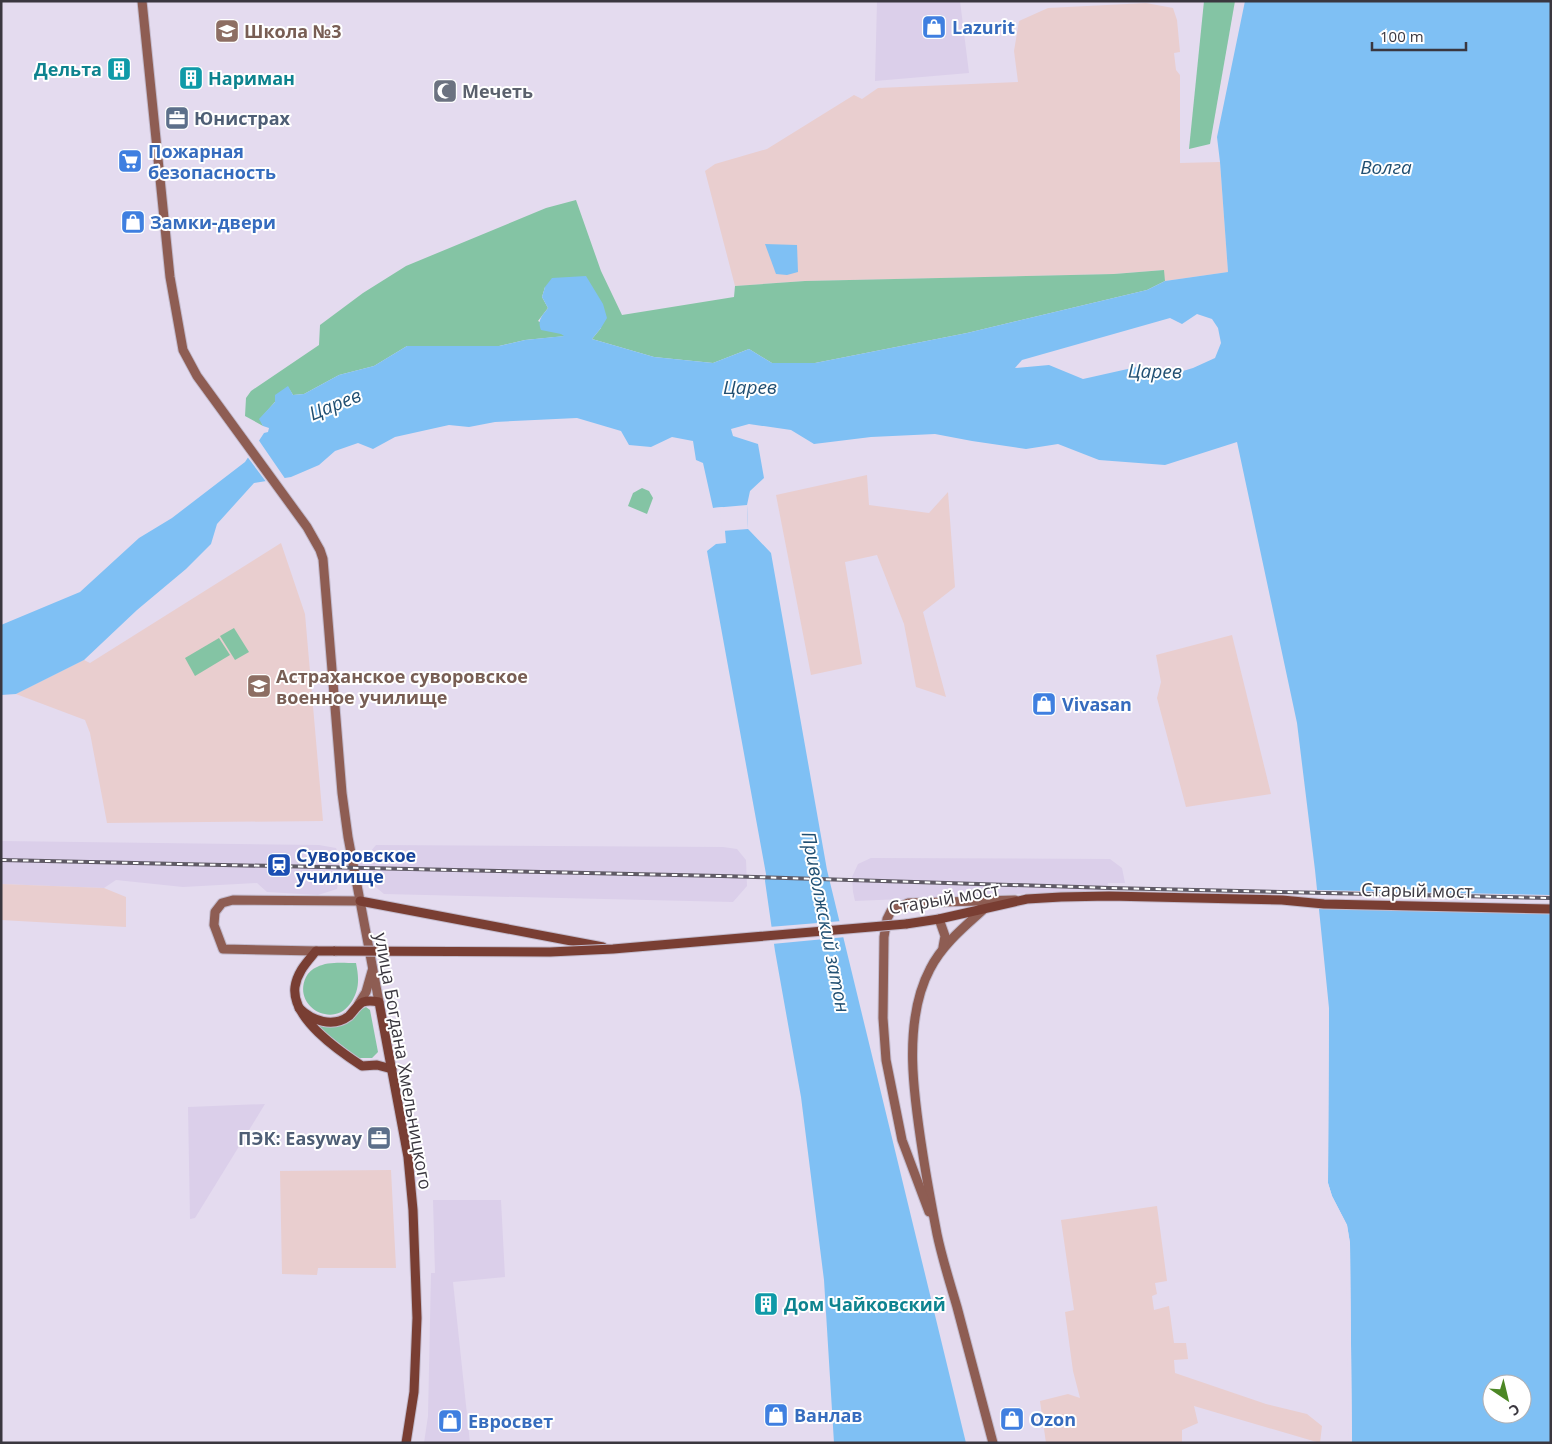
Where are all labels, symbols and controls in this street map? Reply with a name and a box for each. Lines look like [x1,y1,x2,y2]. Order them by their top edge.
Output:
shop icon: Lazurit [921,14,947,40]
place label: Lazurit [952,15,1015,39]
school or university icon: Школа №3 [214,18,240,44]
place label: Школа №3 [244,19,342,43]
scale bar [1372,20,1466,52]
text: 100 m [1380,26,1424,46]
building icon: Дельта [106,56,132,82]
place label: Дельта [34,57,102,81]
building icon: Нариман [178,65,204,91]
place label: Нариман [208,66,295,90]
mosque icon: Мечеть [432,78,458,104]
place label: Мечеть [462,79,533,103]
office icon: Юнистрах [164,105,190,131]
place label: Юнистрах [194,106,291,130]
place label: Пожарная безопасность [148,139,276,184]
supermarket icon: Пожарная безопасность [117,148,143,174]
water label: Волга [1360,154,1412,180]
shop icon: Замки-двери [120,209,146,235]
place label: Замки-двери [150,210,276,234]
water label: Царев [1128,358,1182,384]
water label: Царев [723,374,777,400]
water label: Царев [305,382,365,426]
place label: Астраханское суворовское военное училище [276,664,528,709]
school or university icon: Астраханское суворовское военное училище [246,673,272,699]
shop icon: Vivasan [1031,691,1057,717]
place label: Vivasan [1062,692,1132,716]
water label: Приволжский затон [796,829,856,1015]
place label: Суворовское училище [296,843,416,888]
station icon: Суворовское училище [266,852,292,878]
street label: Старый мост [887,876,1002,920]
street label: Старый мост [1361,877,1474,903]
street label: улица Богдана Хмельницкого [370,931,438,1191]
office icon: ПЭК: Easyway [366,1125,392,1151]
place label: ПЭК: Easyway [238,1126,363,1150]
building icon: Дом Чайковский [753,1291,779,1317]
place label: Дом Чайковский [784,1292,946,1316]
north arrow [1482,1374,1532,1424]
text: С [1506,1400,1524,1420]
shop icon: Ванлав [763,1402,789,1428]
place label: Ванлав [794,1403,863,1427]
shop icon: Ozon [999,1406,1025,1432]
place label: Ozon [1030,1407,1076,1431]
shop icon: Евросвет [437,1408,463,1434]
place label: Евросвет [468,1409,553,1433]

